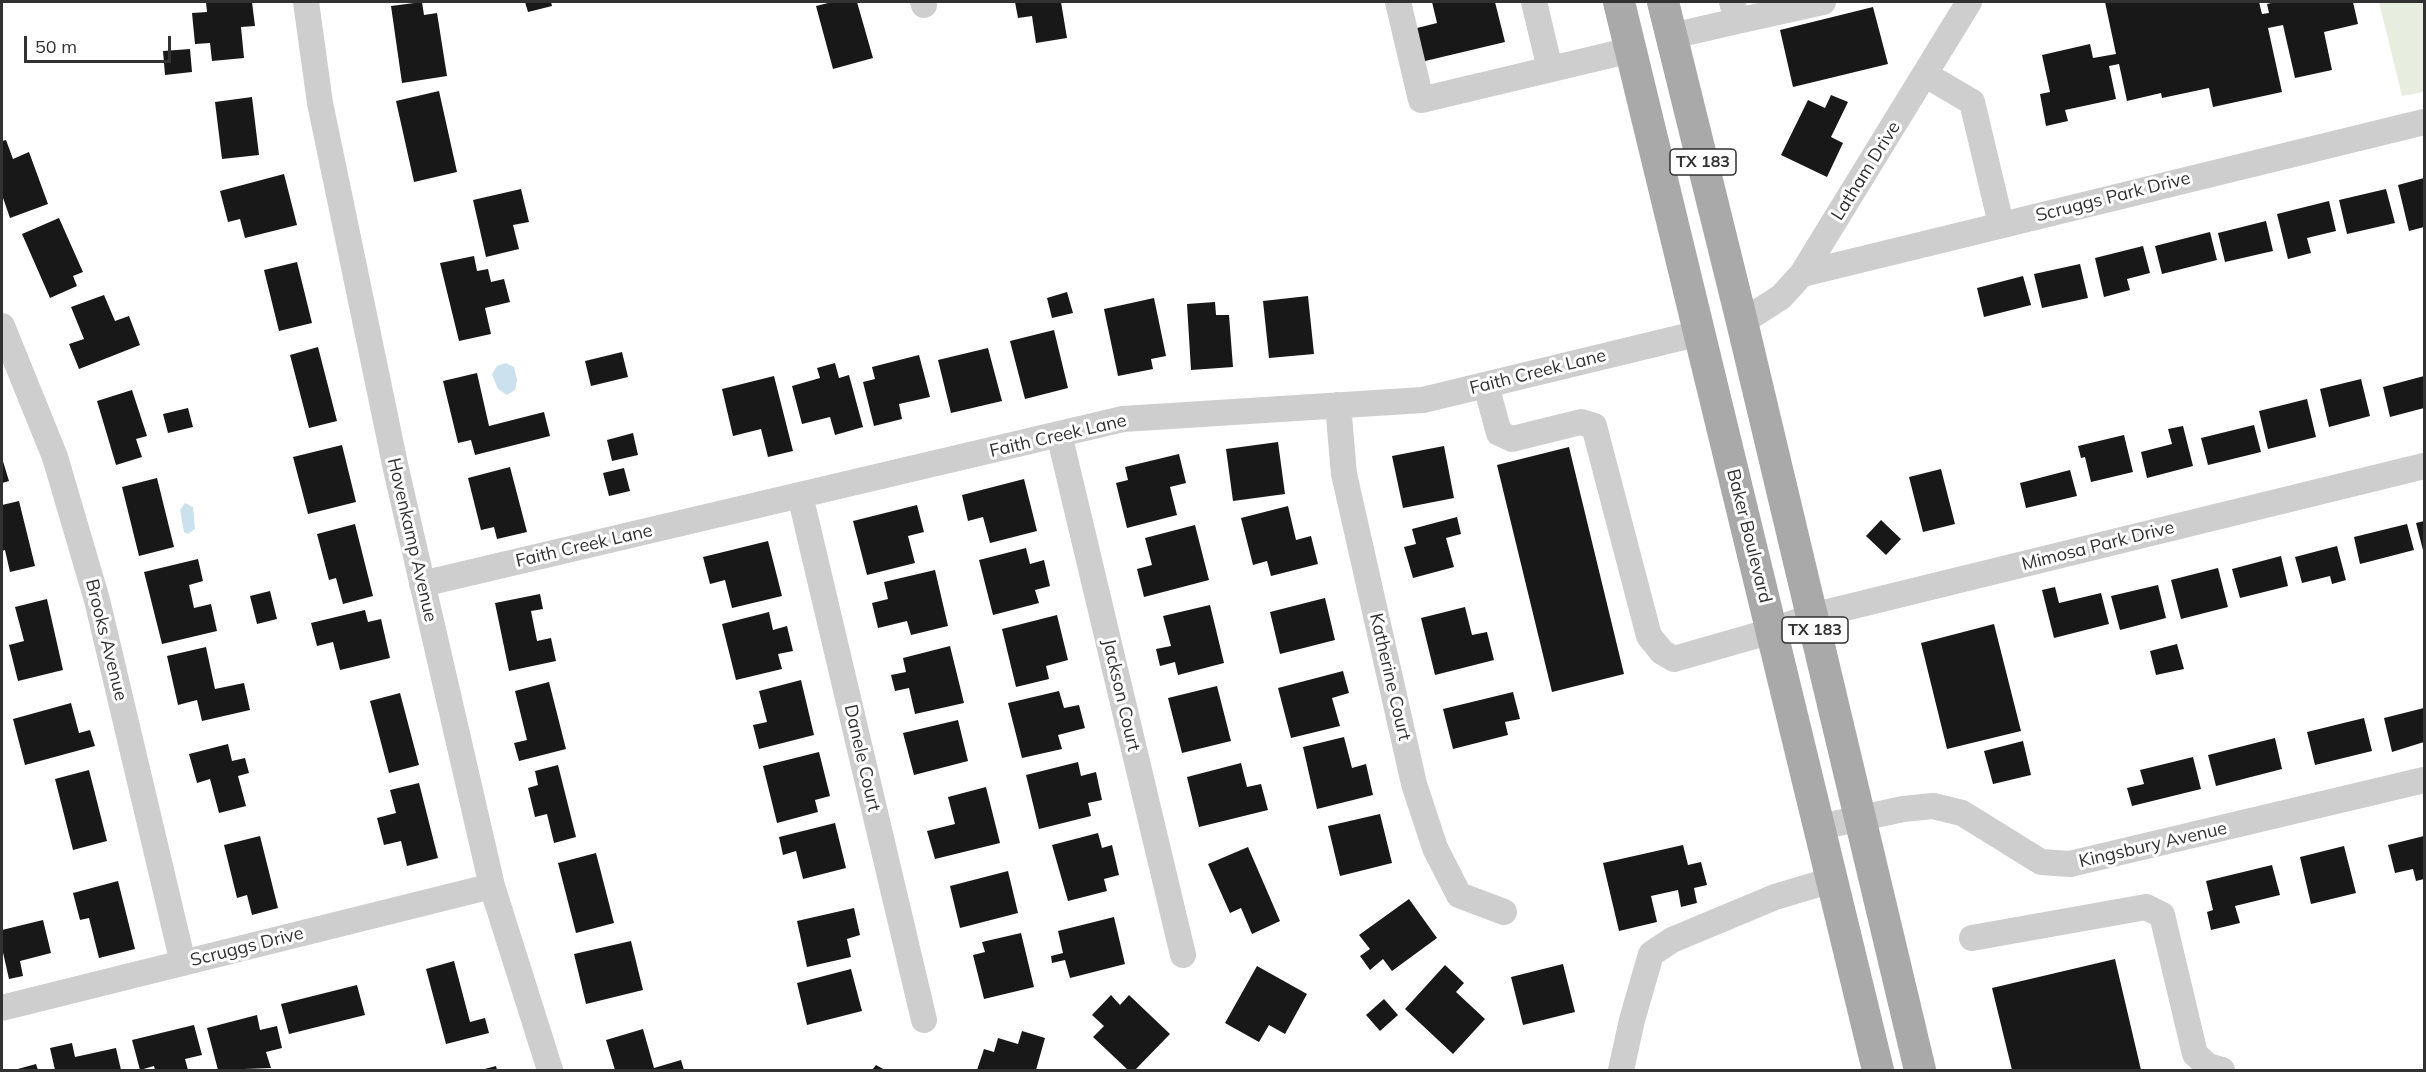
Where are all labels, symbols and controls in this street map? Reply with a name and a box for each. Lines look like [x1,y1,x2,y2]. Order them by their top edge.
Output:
scale bar [27,24,174,62]
text: 50 m [35,35,77,58]
street label: Latham Drive [1827,118,1905,224]
road number: TX 183 [1670,149,1736,175]
street label: Scruggs Park Drive [2034,167,2192,227]
street label: Faith Creek Lane [1468,345,1608,399]
street label: Faith Creek Lane [988,410,1128,462]
street label: Hovenkamp Avenue [383,456,441,624]
street label: Baker Boulevard [1722,467,1776,605]
street label: Mimosa Park Drive [2020,517,2176,575]
street label: Faith Creek Lane [514,520,654,572]
street label: Brooks Avenue [80,577,132,703]
street label: Katherine Court [1365,611,1415,743]
road number: TX 183 [1782,617,1848,643]
street label: Jackson Court [1098,637,1144,753]
street label: Danele Court [839,702,885,814]
street label: Kingsbury Avenue [2077,817,2229,873]
street label: Scruggs Drive [188,923,306,971]

